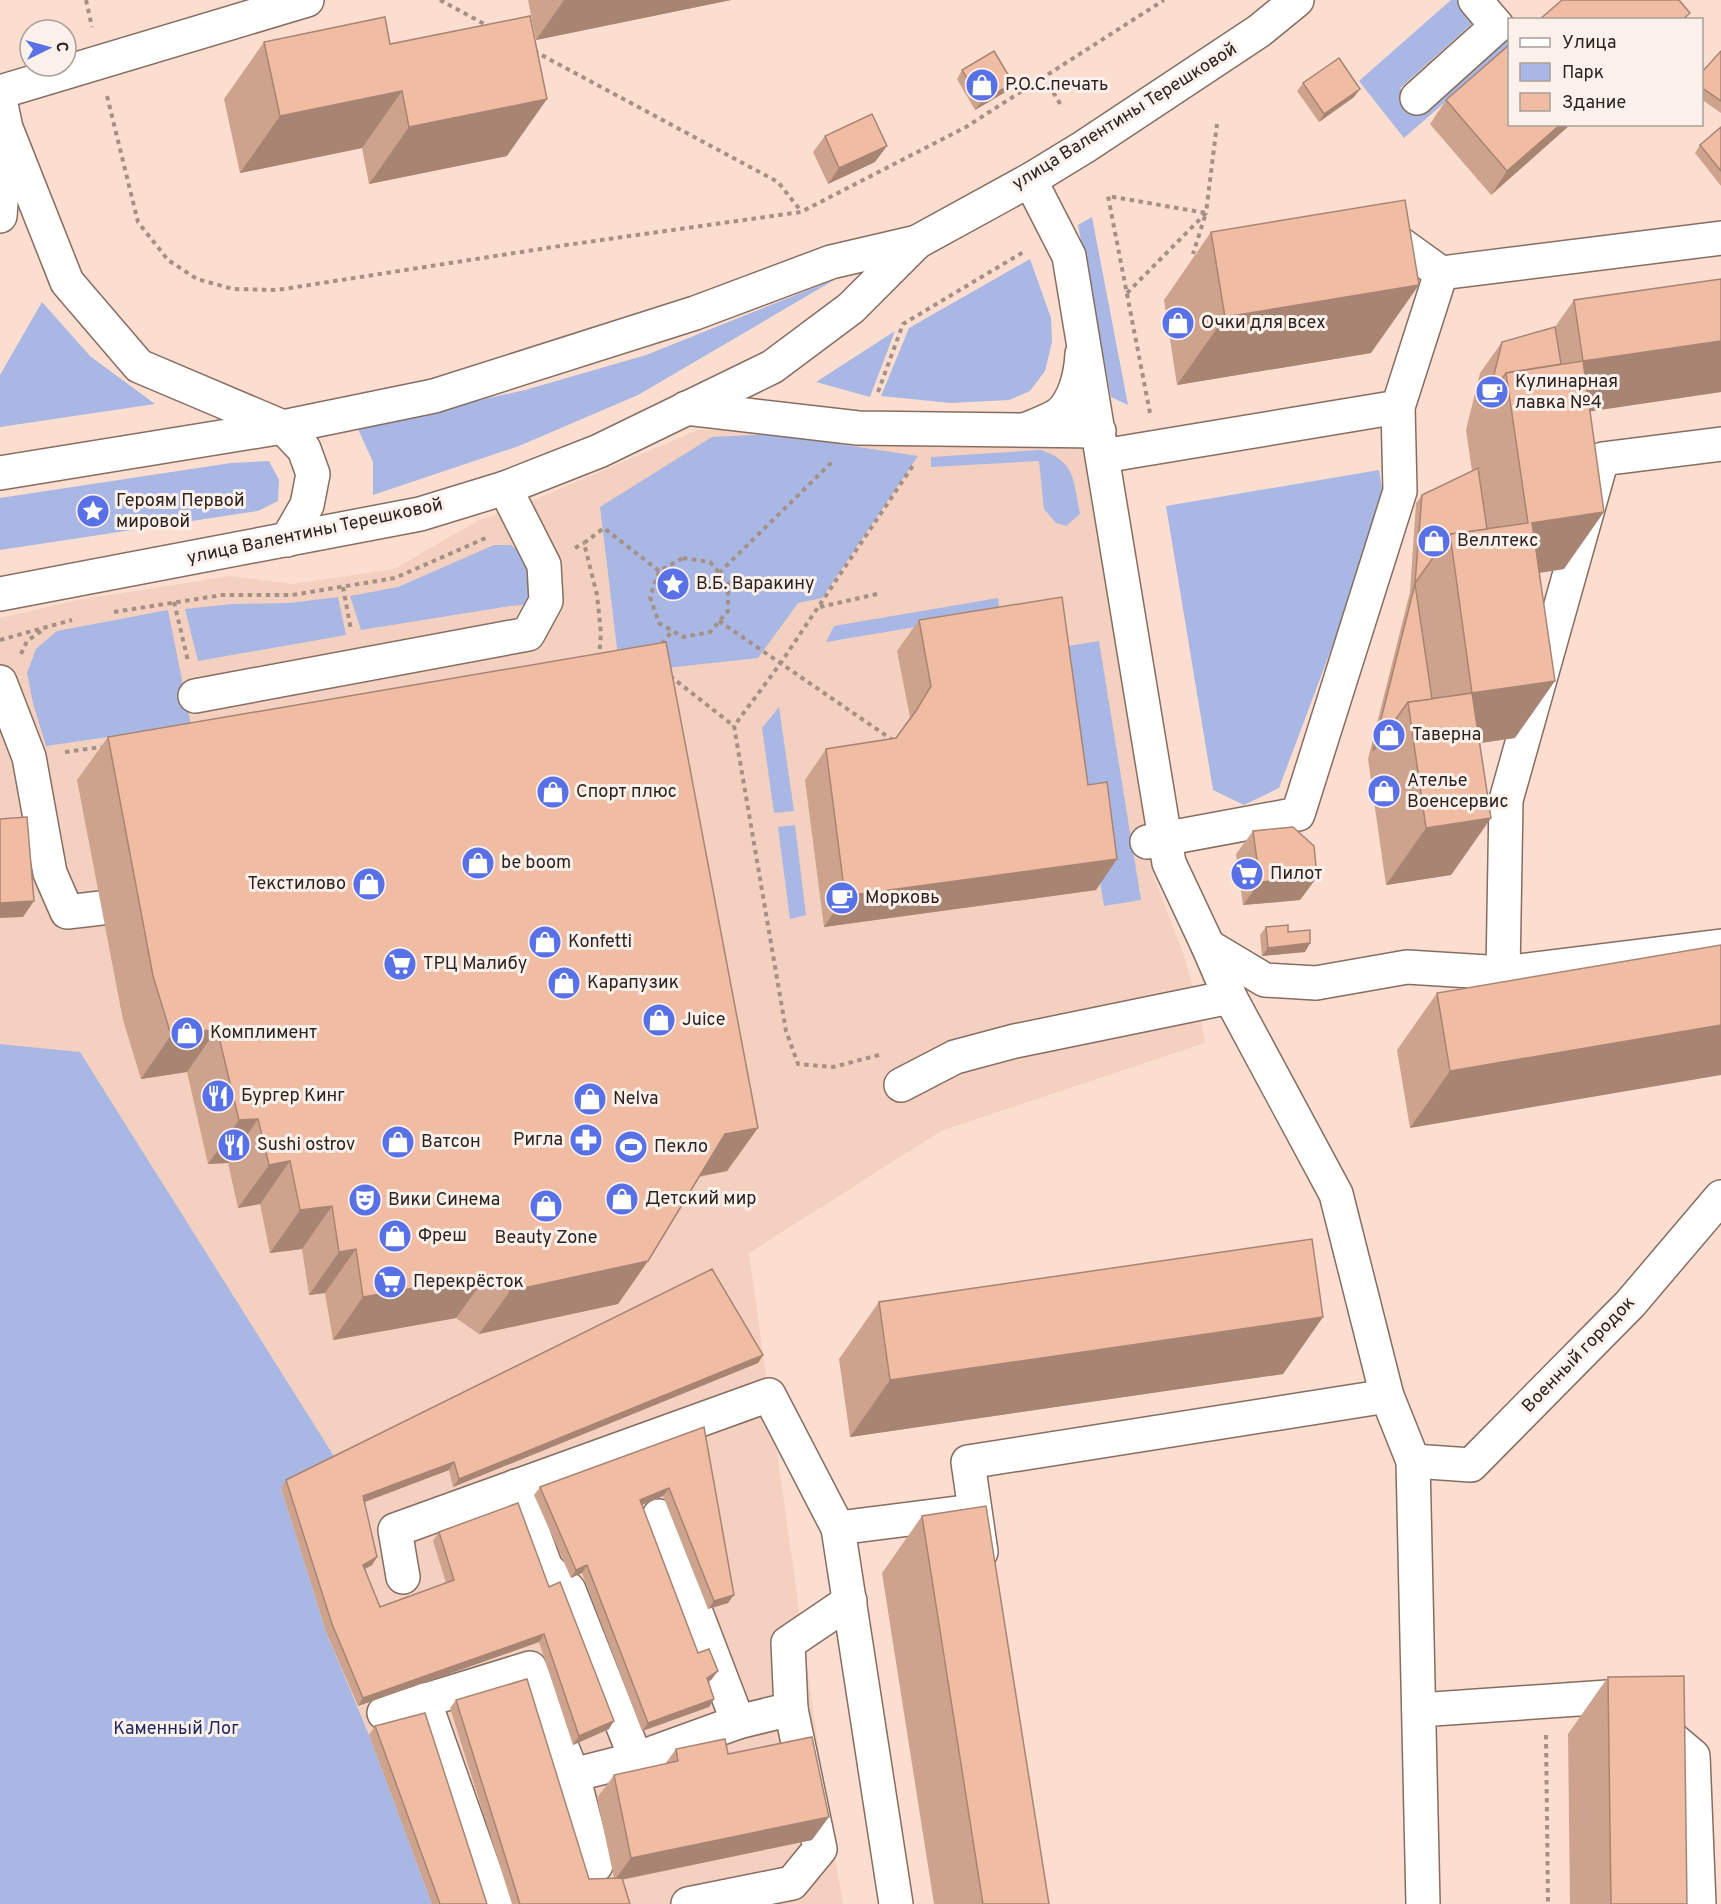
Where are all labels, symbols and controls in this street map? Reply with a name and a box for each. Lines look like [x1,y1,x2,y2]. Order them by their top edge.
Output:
north arrow [18,18,78,78]
legend [1508,18,1703,126]
text: Улица [1562,32,1616,55]
street label: улица Валентины Терешковой [1008,38,1242,196]
text: С [51,41,71,53]
text: Парк [1562,62,1604,85]
shop icon: Р.О.С.печать [964,67,1000,103]
place label: Р.О.С.печать [1005,74,1108,97]
text: Здание [1562,92,1626,115]
shop icon: Очки для всех [1160,305,1196,341]
place label: Очки для всех [1201,312,1325,335]
place label: Кулинарная лавка №4 [1515,371,1618,415]
cafe icon: Кулинарная лавка №4 [1474,374,1510,410]
place label: Героям Первой мировой [116,490,245,534]
place icon: Героям Первой мировой [75,493,111,529]
street label: улица Валентины Терешковой [185,494,445,570]
shop icon: Веллтекс [1416,523,1452,559]
place label: Веллтекс [1457,530,1538,553]
place icon: В.Б. Варакину [655,566,691,602]
place label: В.Б. Варакину [696,573,815,596]
shop icon: Таверна [1371,717,1407,753]
place label: Таверна [1412,724,1481,747]
place label: Ателье Военсервис [1407,770,1509,814]
shop icon: Ателье Военсервис [1366,773,1402,809]
shop icon: Спорт плюс [535,774,571,810]
place label: Спорт плюс [576,781,677,804]
shop icon: be boom [460,845,496,881]
place label: be boom [501,852,571,875]
supermarket icon: Пилот [1229,856,1265,892]
place label: Пилот [1270,863,1323,886]
shop icon: Текстилово [351,866,387,902]
place label: Текстилово [248,873,346,896]
cafe icon: Морковь [824,880,860,916]
place label: Морковь [865,887,940,910]
shop icon: Konfetti [527,924,563,960]
place label: Konfetti [568,931,632,954]
supermarket icon: ТРЦ Малибу [382,946,418,982]
place label: ТРЦ Малибу [423,953,527,976]
shop icon: Карапузик [546,965,582,1001]
place label: Карапузик [587,972,679,995]
shop icon: Juice [641,1002,677,1038]
place label: Juice [682,1009,725,1032]
shop icon: Комплимент [169,1015,205,1051]
place label: Комплимент [210,1022,317,1045]
restaurant icon: Бургер Кинг [200,1078,236,1114]
shop icon: Nelva [572,1081,608,1117]
place label: Бургер Кинг [241,1085,345,1108]
place label: Nelva [613,1088,659,1111]
pharmacy icon: Ригла [568,1122,604,1158]
shop icon: Ватсон [380,1124,416,1160]
restaurant icon: Sushi ostrov [216,1127,252,1163]
place label: Ригла [513,1129,563,1152]
sports icon: Пекло [613,1129,649,1165]
place label: Ватсон [421,1131,481,1154]
place label: Sushi ostrov [257,1134,355,1157]
place label: Пекло [654,1136,708,1159]
shop icon: Детский мир [604,1181,640,1217]
theatre icon: Вики Синема [347,1182,383,1218]
shop icon: Beauty Zone [528,1188,564,1224]
place label: Детский мир [645,1188,756,1211]
place label: Вики Синема [388,1189,500,1212]
shop icon: Фреш [377,1218,413,1254]
place label: Фреш [418,1225,467,1248]
place label: Beauty Zone [495,1227,597,1250]
supermarket icon: Перекрёсток [372,1264,408,1300]
place label: Перекрёсток [413,1271,524,1294]
street label: Военный городок [1518,1292,1640,1418]
park label: Каменный Лог [113,1718,239,1741]

